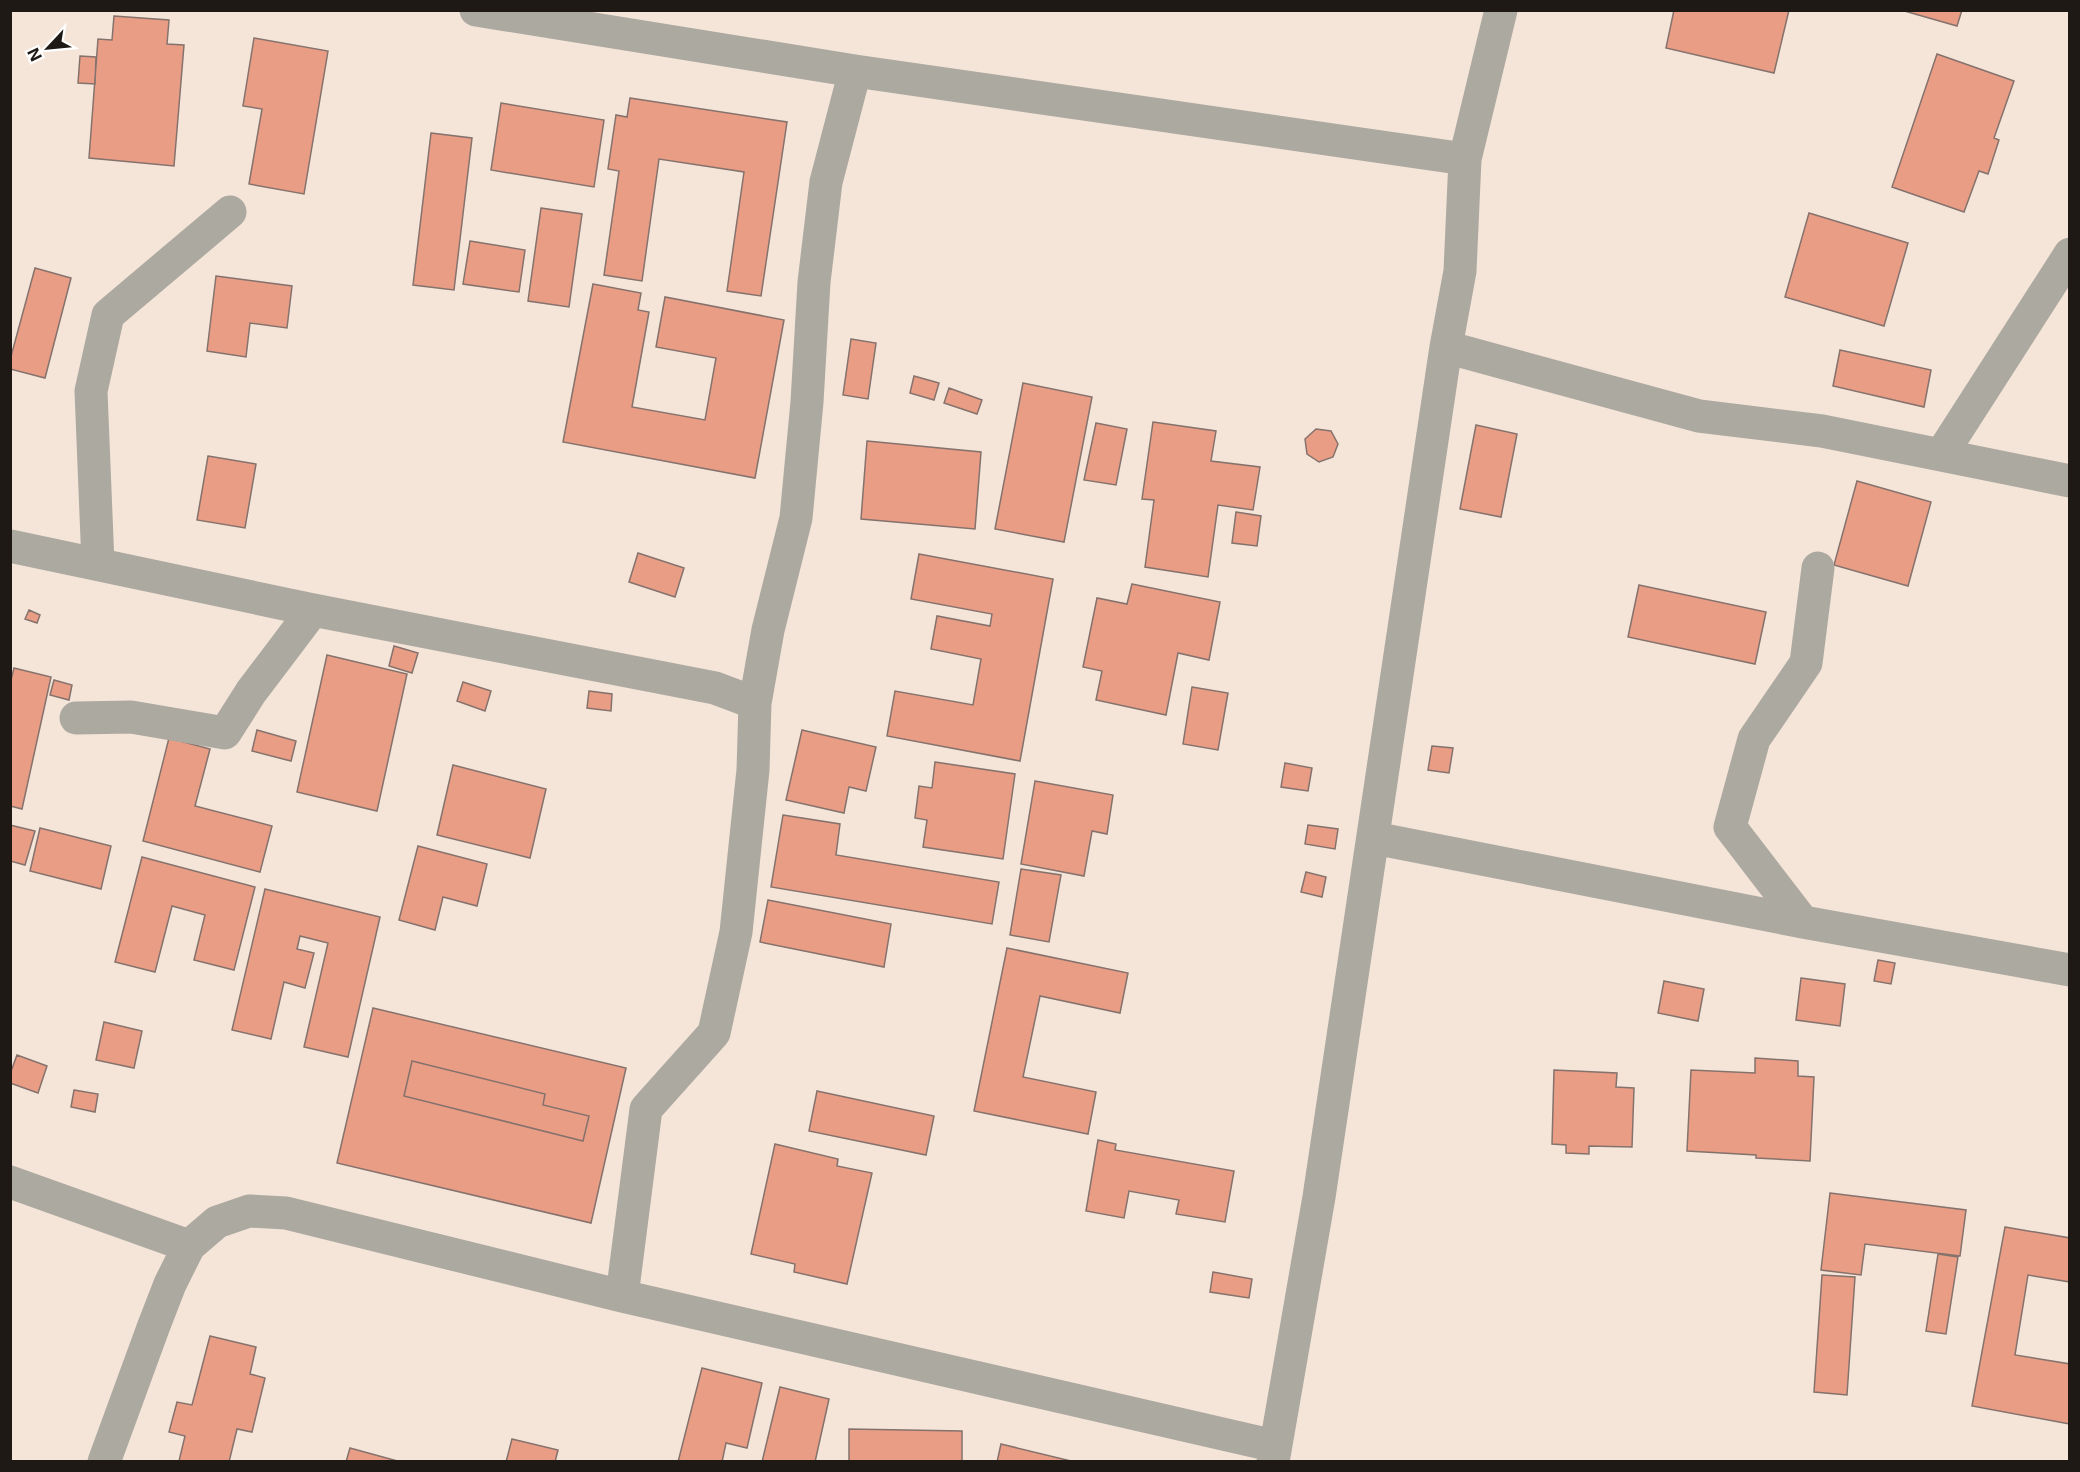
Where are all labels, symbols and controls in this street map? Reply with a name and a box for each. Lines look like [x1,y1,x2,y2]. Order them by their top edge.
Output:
north arrow [18,18,78,78]
text: N [23,45,46,64]

